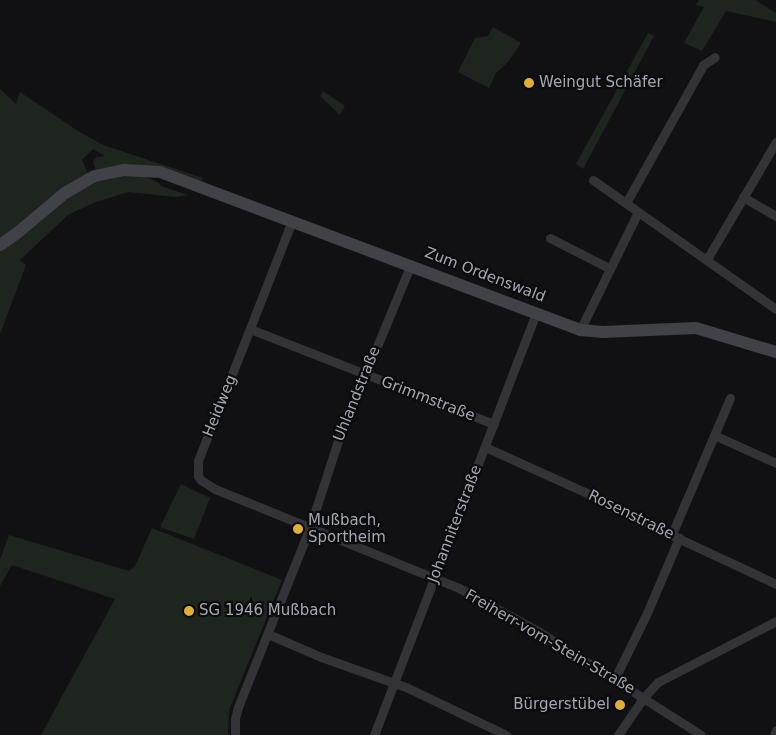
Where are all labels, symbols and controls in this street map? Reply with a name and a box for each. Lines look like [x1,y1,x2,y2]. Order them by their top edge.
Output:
place label: Weingut Schäfer [539,74,663,92]
marker: Weingut Schäfer [523,77,535,89]
street label: Zum Ordenswald [422,244,548,306]
street label: Uhlandstraße [330,344,384,444]
street label: Heidweg [199,372,241,440]
street label: Grimmstraße [379,373,477,425]
street label: Johanniterstraße [424,463,486,585]
street label: Rosenstraße [585,486,677,544]
place label: Mußbach, Sportheim [308,511,386,546]
marker: Mußbach, Sportheim [292,523,304,535]
street label: Freiherr-vom-Stein-Straße [462,586,638,698]
place label: SG 1946 Mußbach [199,602,336,620]
marker: SG 1946 Mußbach [183,605,195,617]
place label: Bürgerstübel [513,696,610,714]
marker: Bürgerstübel [614,699,626,711]

